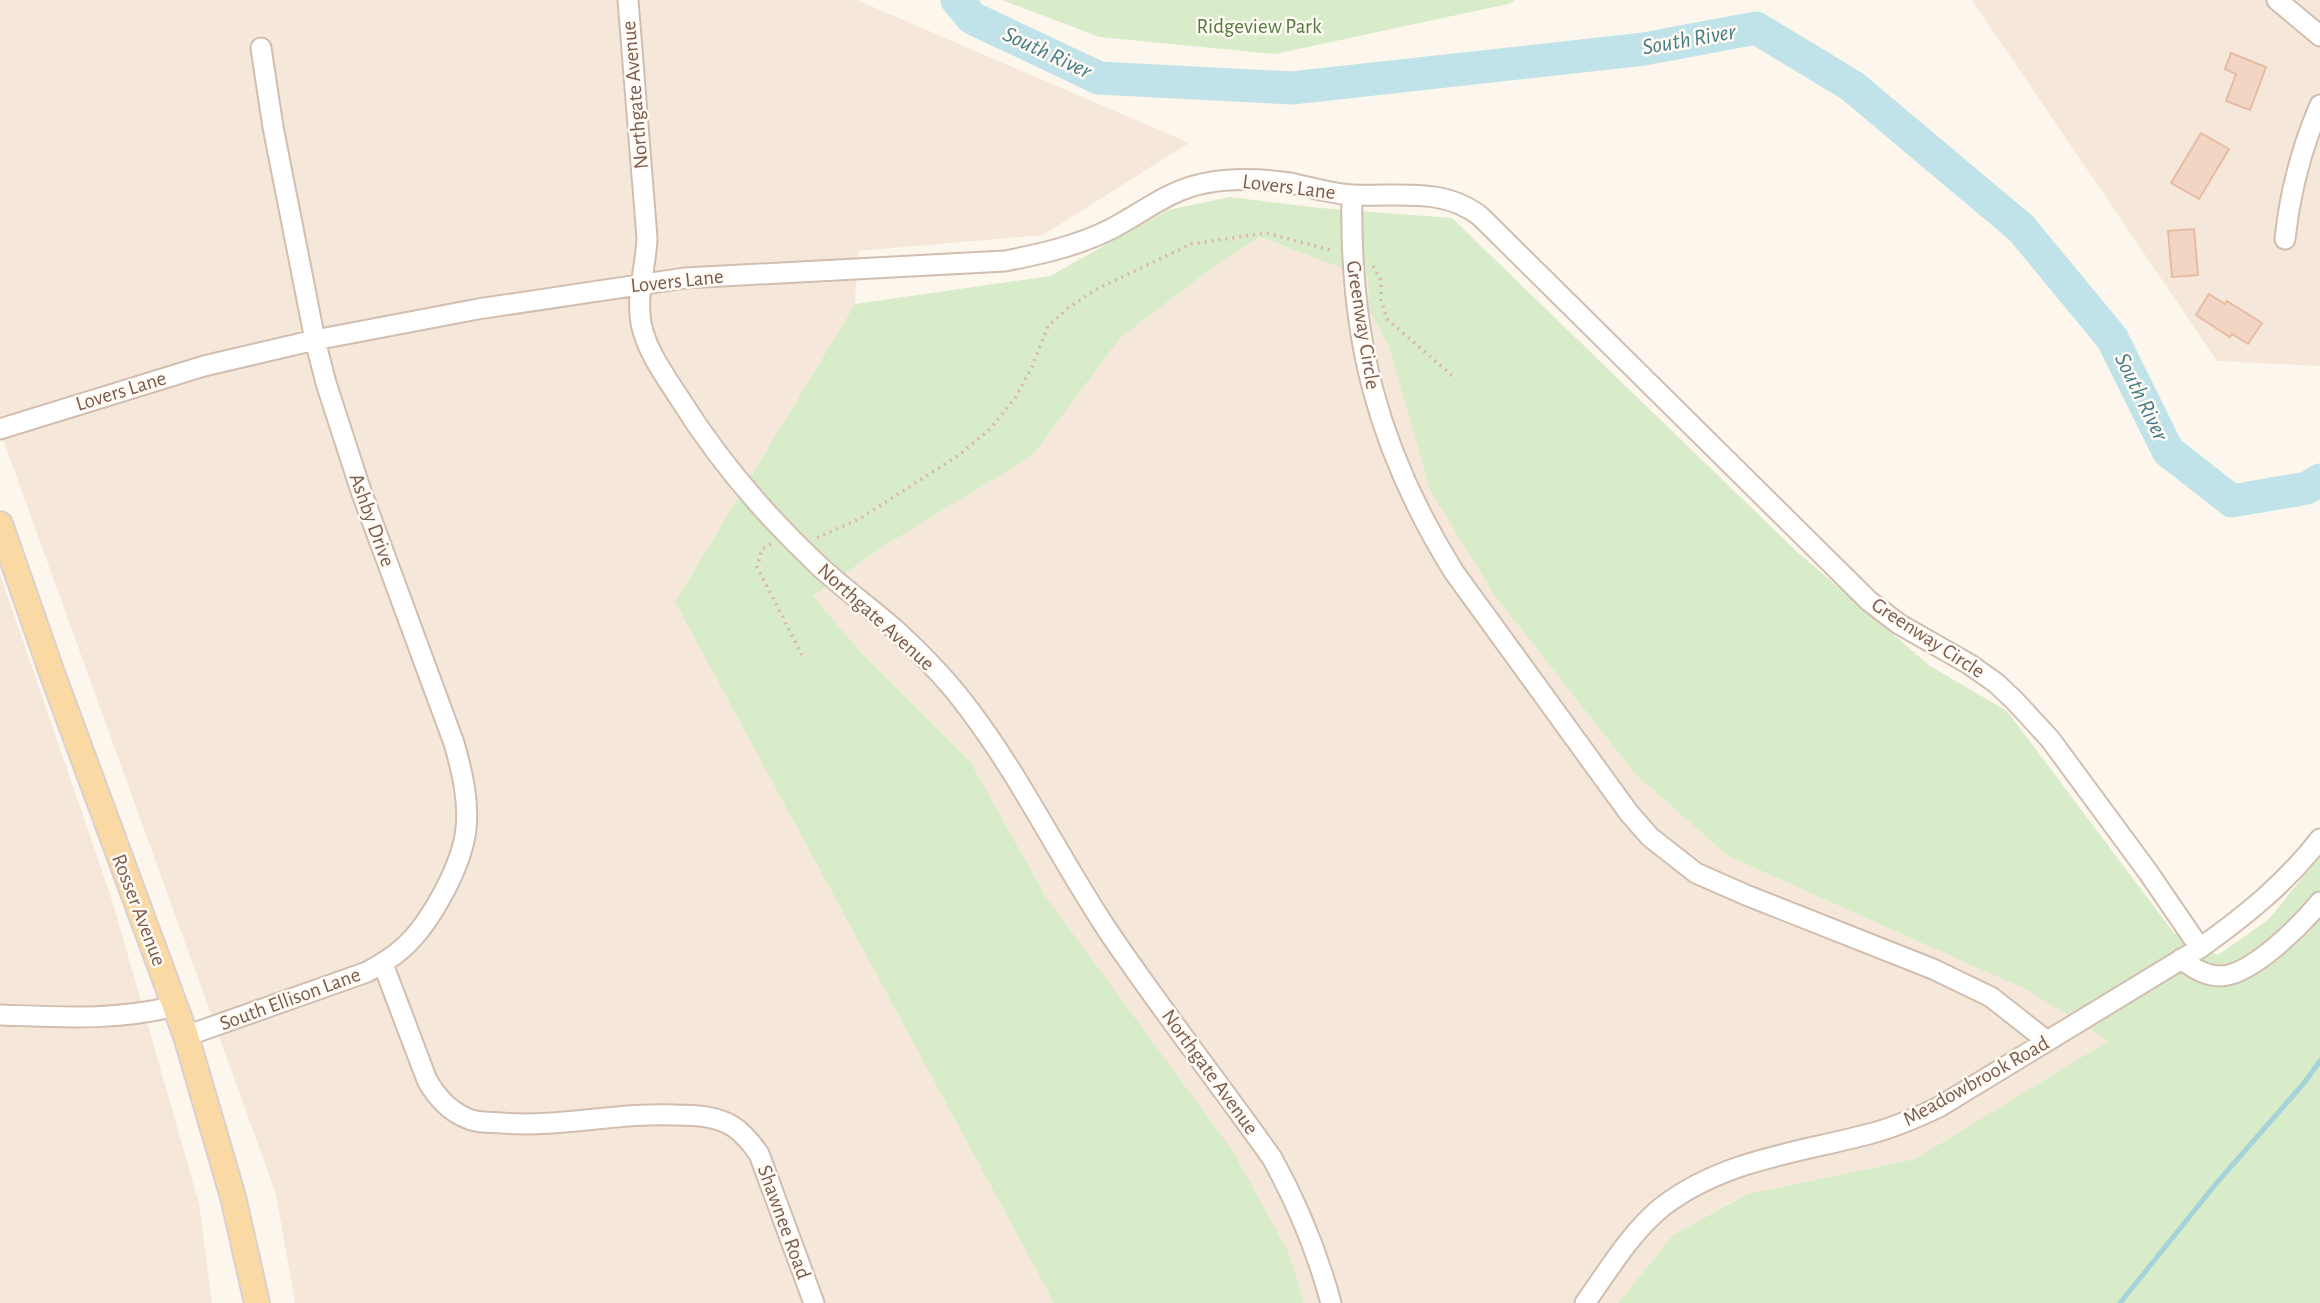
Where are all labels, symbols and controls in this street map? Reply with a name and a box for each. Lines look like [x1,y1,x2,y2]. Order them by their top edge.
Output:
park label: Ridgeview Park [1196,16,1322,37]
street label: Northgate Avenue [618,20,652,170]
water label: South River [1641,20,1738,60]
water label: South River [999,23,1095,84]
street label: Lovers Lane [1241,171,1337,203]
street label: Greenway Circle [1342,259,1384,391]
street label: Lovers Lane [629,266,725,296]
water label: South River [2110,350,2172,445]
street label: Lovers Lane [73,367,169,415]
street label: Ashby Drive [345,471,399,569]
street label: Northgate Avenue [814,559,938,675]
street label: Greenway Circle [1868,594,1988,682]
street label: Rosser Avenue [108,851,170,969]
street label: South Ellison Lane [217,964,363,1034]
street label: Northgate Avenue [1158,1006,1262,1138]
street label: Meadowbrook Road [1899,1032,2053,1130]
street label: Shawnee Road [754,1162,814,1282]

